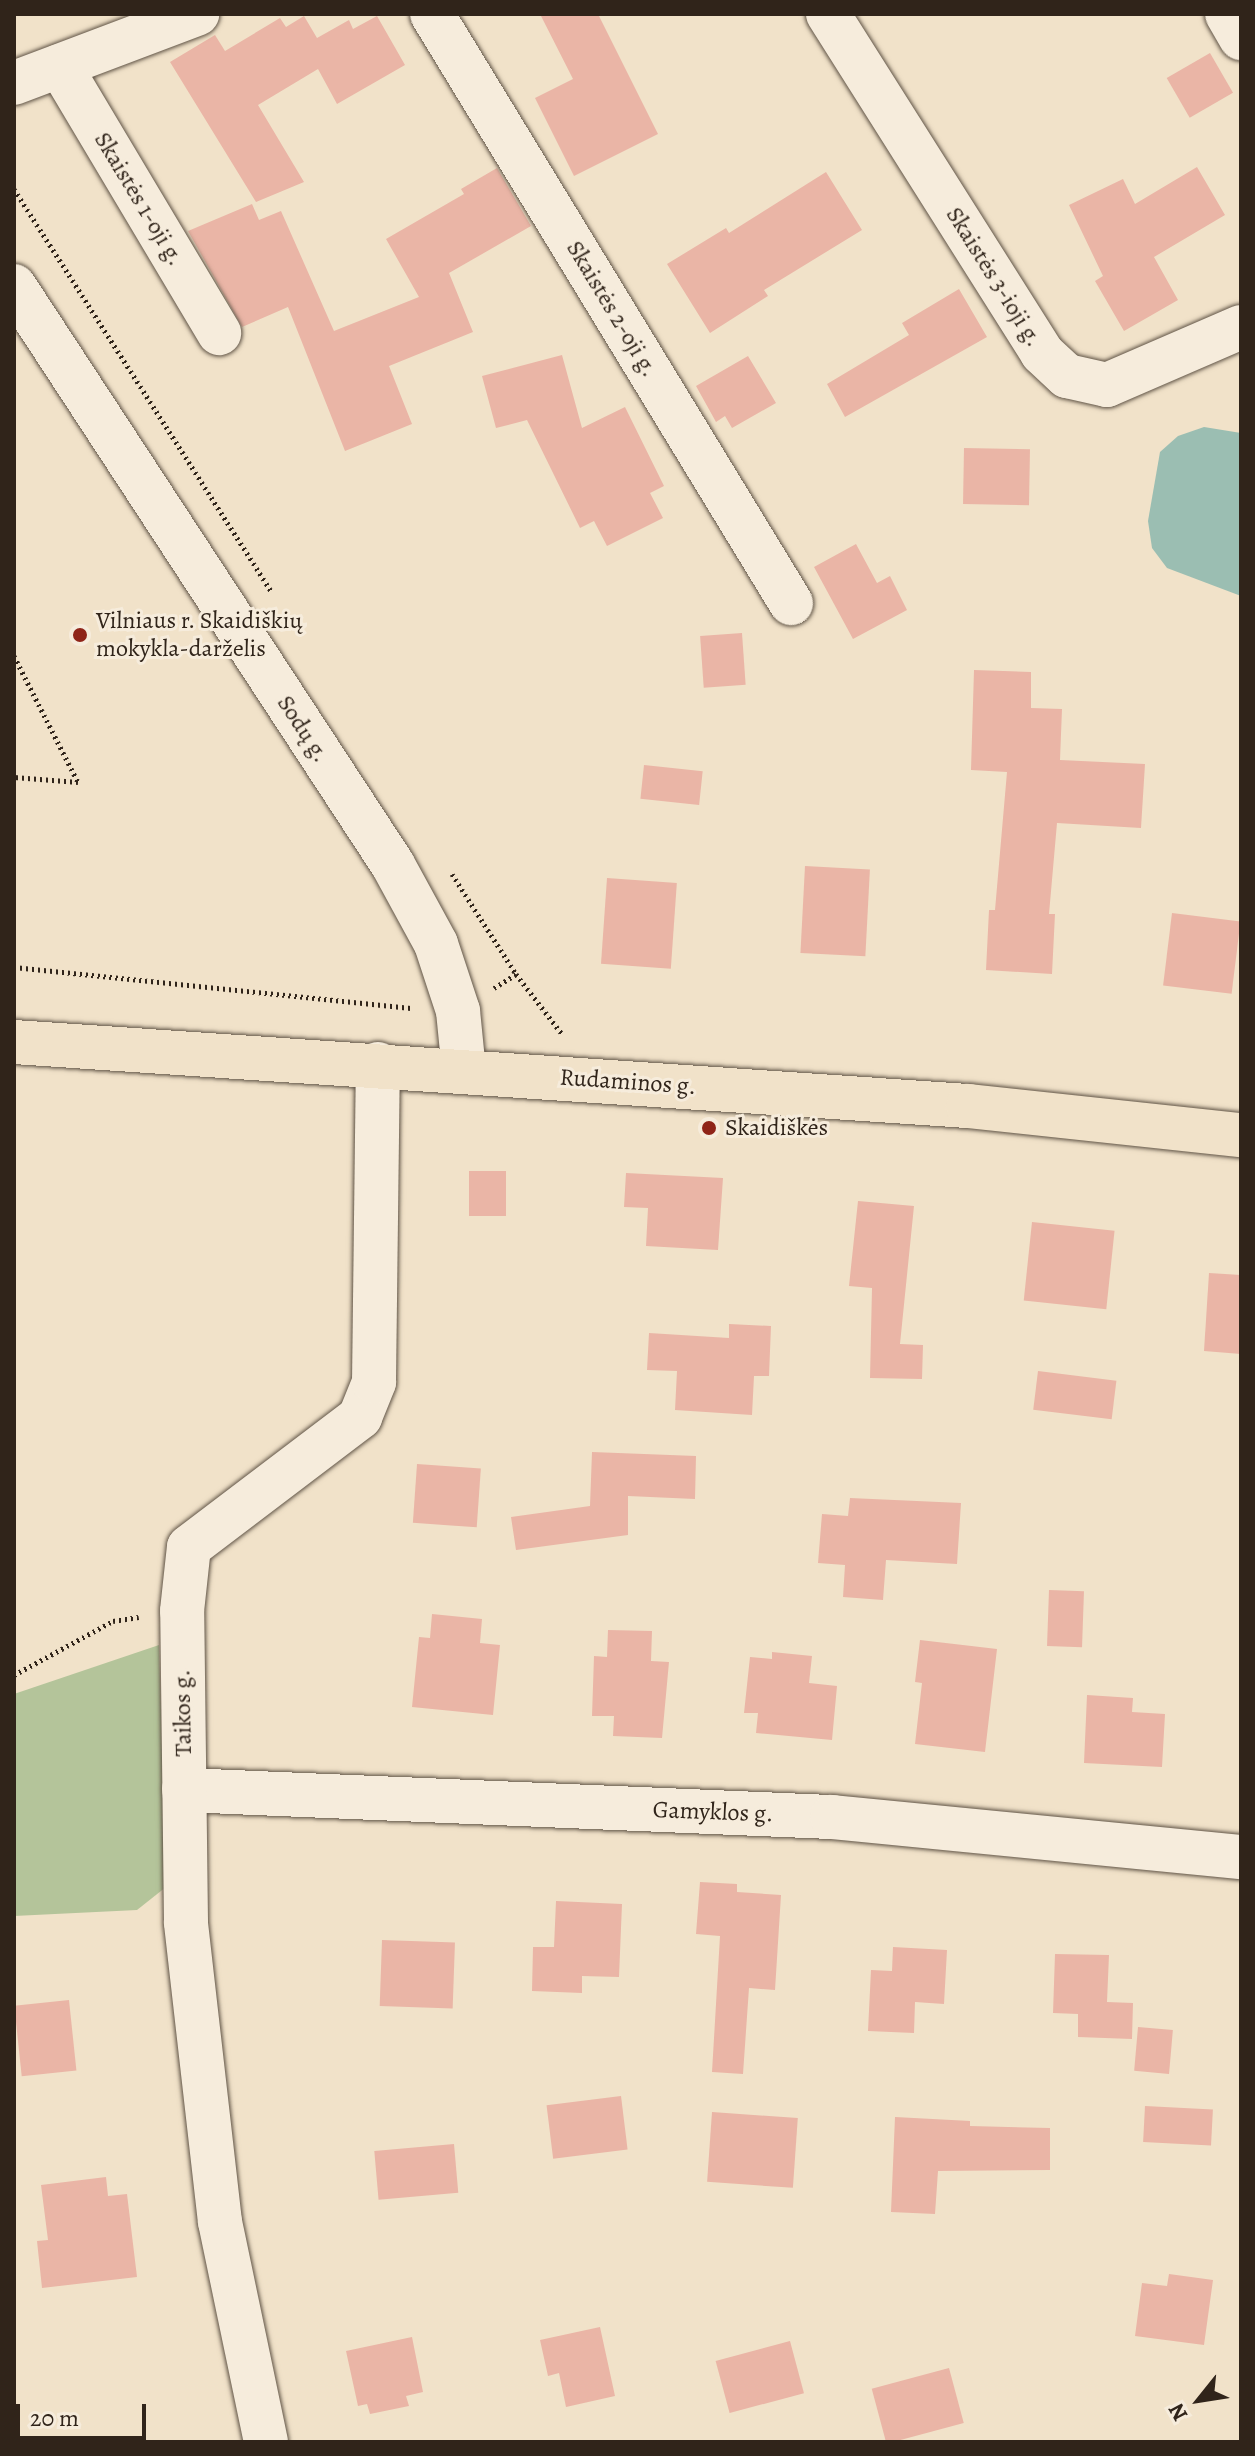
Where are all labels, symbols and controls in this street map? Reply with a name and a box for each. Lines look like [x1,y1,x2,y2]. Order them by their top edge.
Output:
street label: Skaistės 1-oji g. [88,127,190,271]
street label: Skaistės 3-ioji g. [940,202,1048,352]
street label: Skaistės 2-oji g. [560,236,664,382]
place label: Vilniaus r. Skaidiškių mokykla-darželis [96,607,303,663]
marker: Vilniaus r. Skaidiškių mokykla-darželis [71,626,89,644]
street label: Sodų g. [271,690,335,768]
street label: Rudaminos g. [559,1063,697,1101]
place label: Skaidiškės [725,1114,828,1142]
marker: Skaidiškės [700,1119,718,1137]
street label: Taikos g. [168,1669,198,1757]
street label: Gamyklos g. [652,1796,774,1828]
north arrow [1159,2360,1239,2440]
scale bar [20,2388,150,2438]
text: N [1161,2398,1195,2426]
text: 20 m [30,2402,79,2434]

